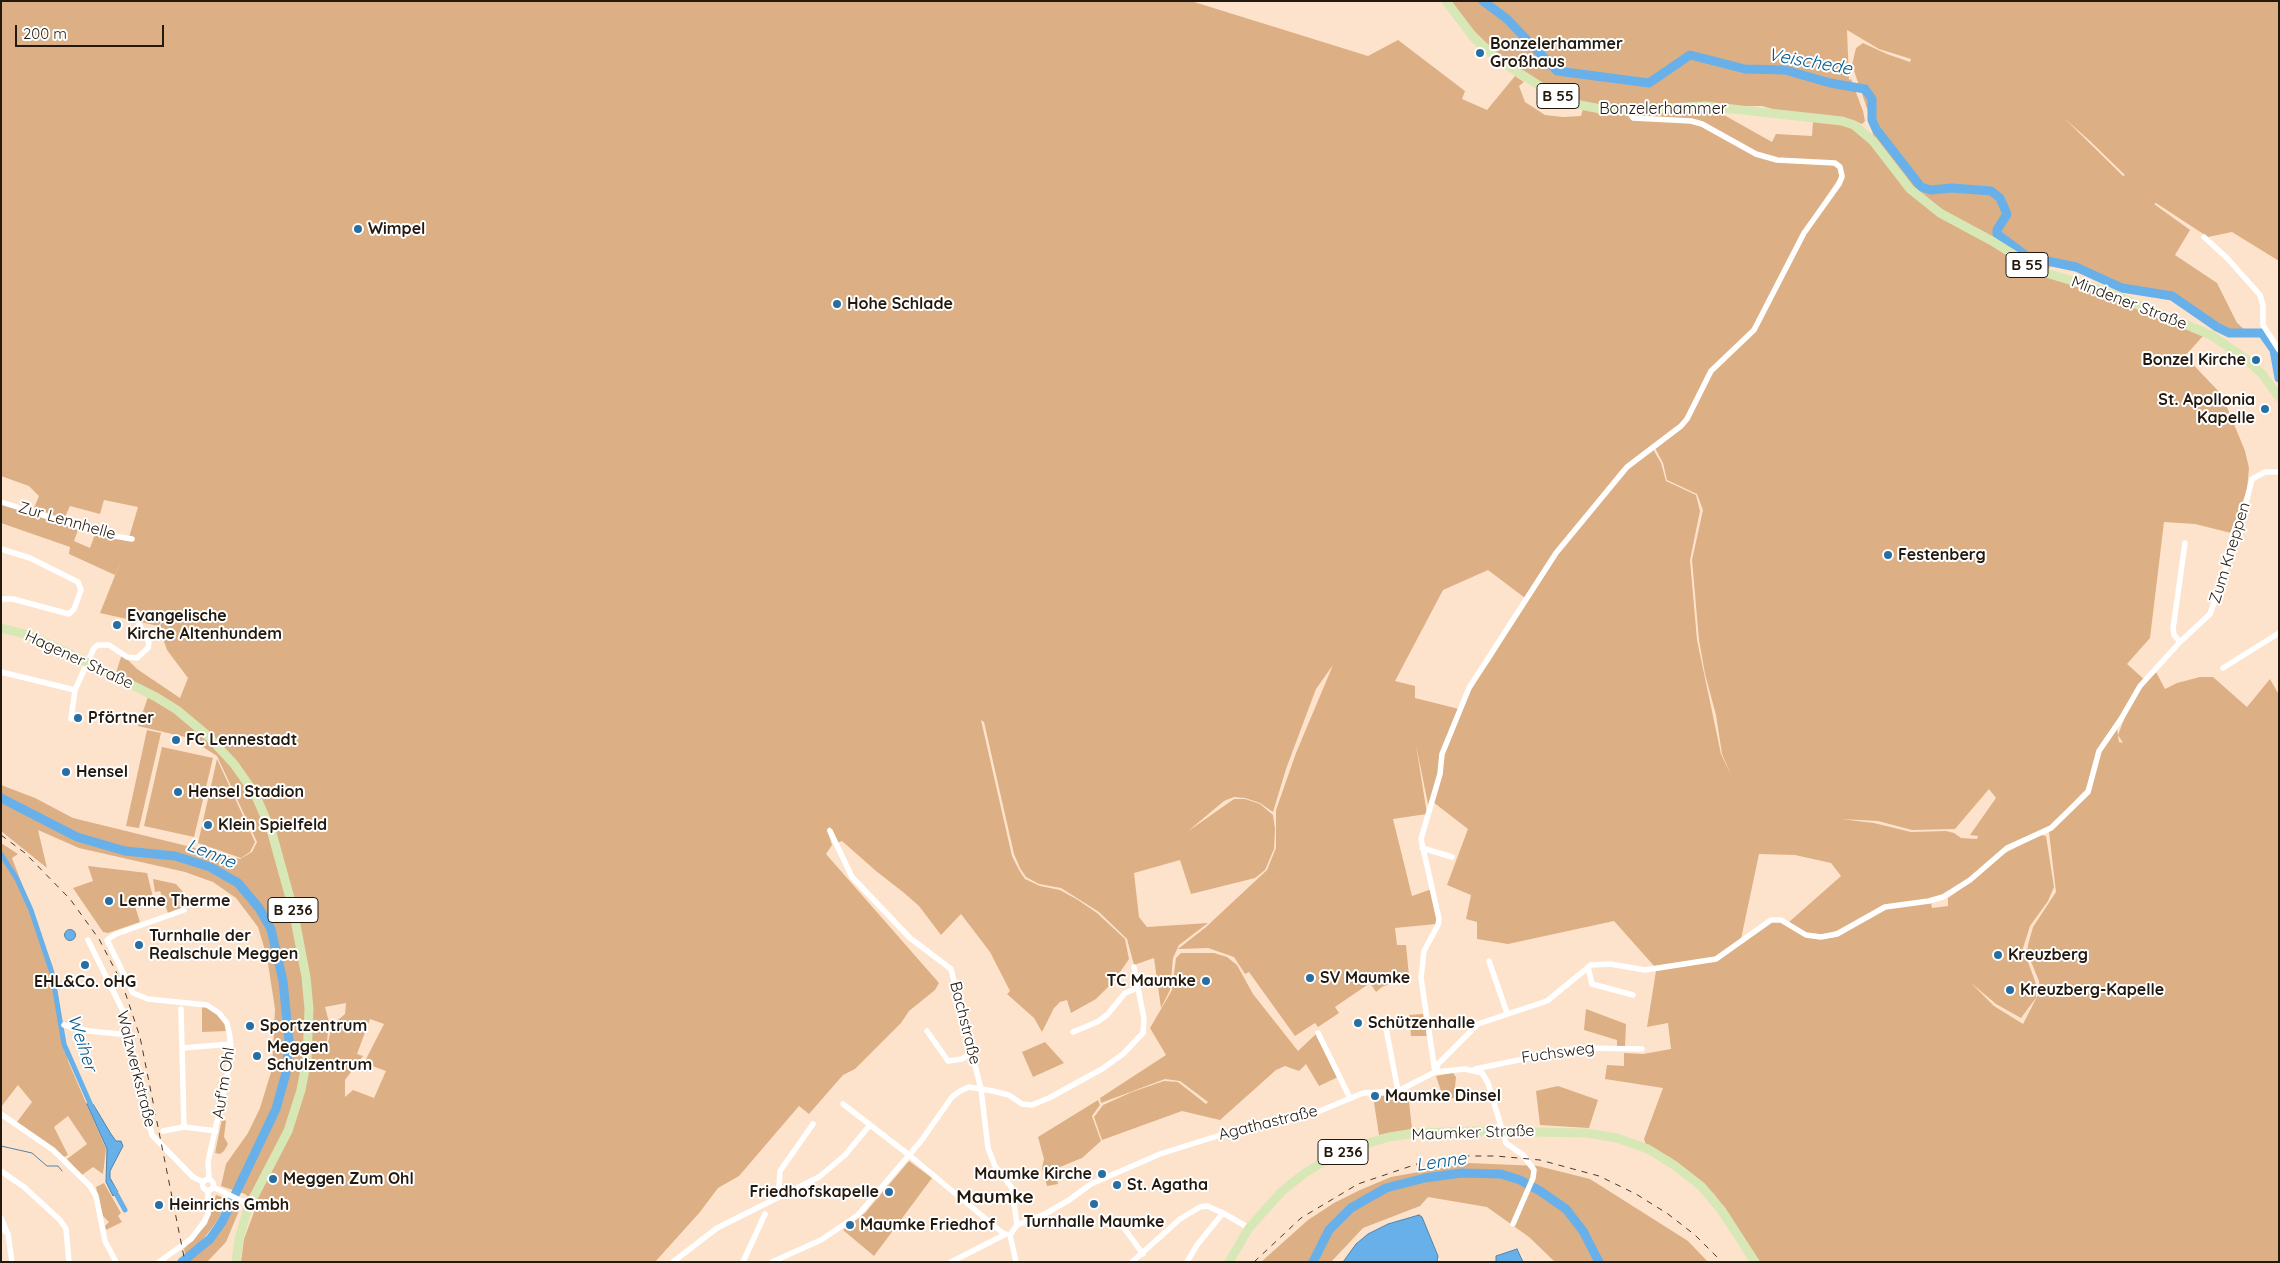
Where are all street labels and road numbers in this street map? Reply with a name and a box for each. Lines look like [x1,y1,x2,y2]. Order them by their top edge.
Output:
road number: B 55 [1537,84,1579,108]
street label: Bonzelerhammer [1599,99,1727,119]
road number: B 55 [2006,252,2048,278]
street label: Mindener Straße [2068,272,2190,334]
street label: Zur Lennhelle [16,498,118,544]
street label: Zum Kneppen [2205,500,2255,606]
street label: Hagener Straße [22,626,136,694]
road number: B 236 [268,898,318,922]
street label: Bachstraße [945,980,985,1066]
street label: Walzwerkstraße [112,1009,160,1129]
street label: Fuchsweg [1520,1038,1596,1068]
street label: Auf'm Ohl [209,1046,239,1120]
street label: Agathastraße [1216,1101,1320,1145]
street label: Maumker Straße [1411,1121,1535,1145]
road number: B 236 [1318,1140,1368,1164]

